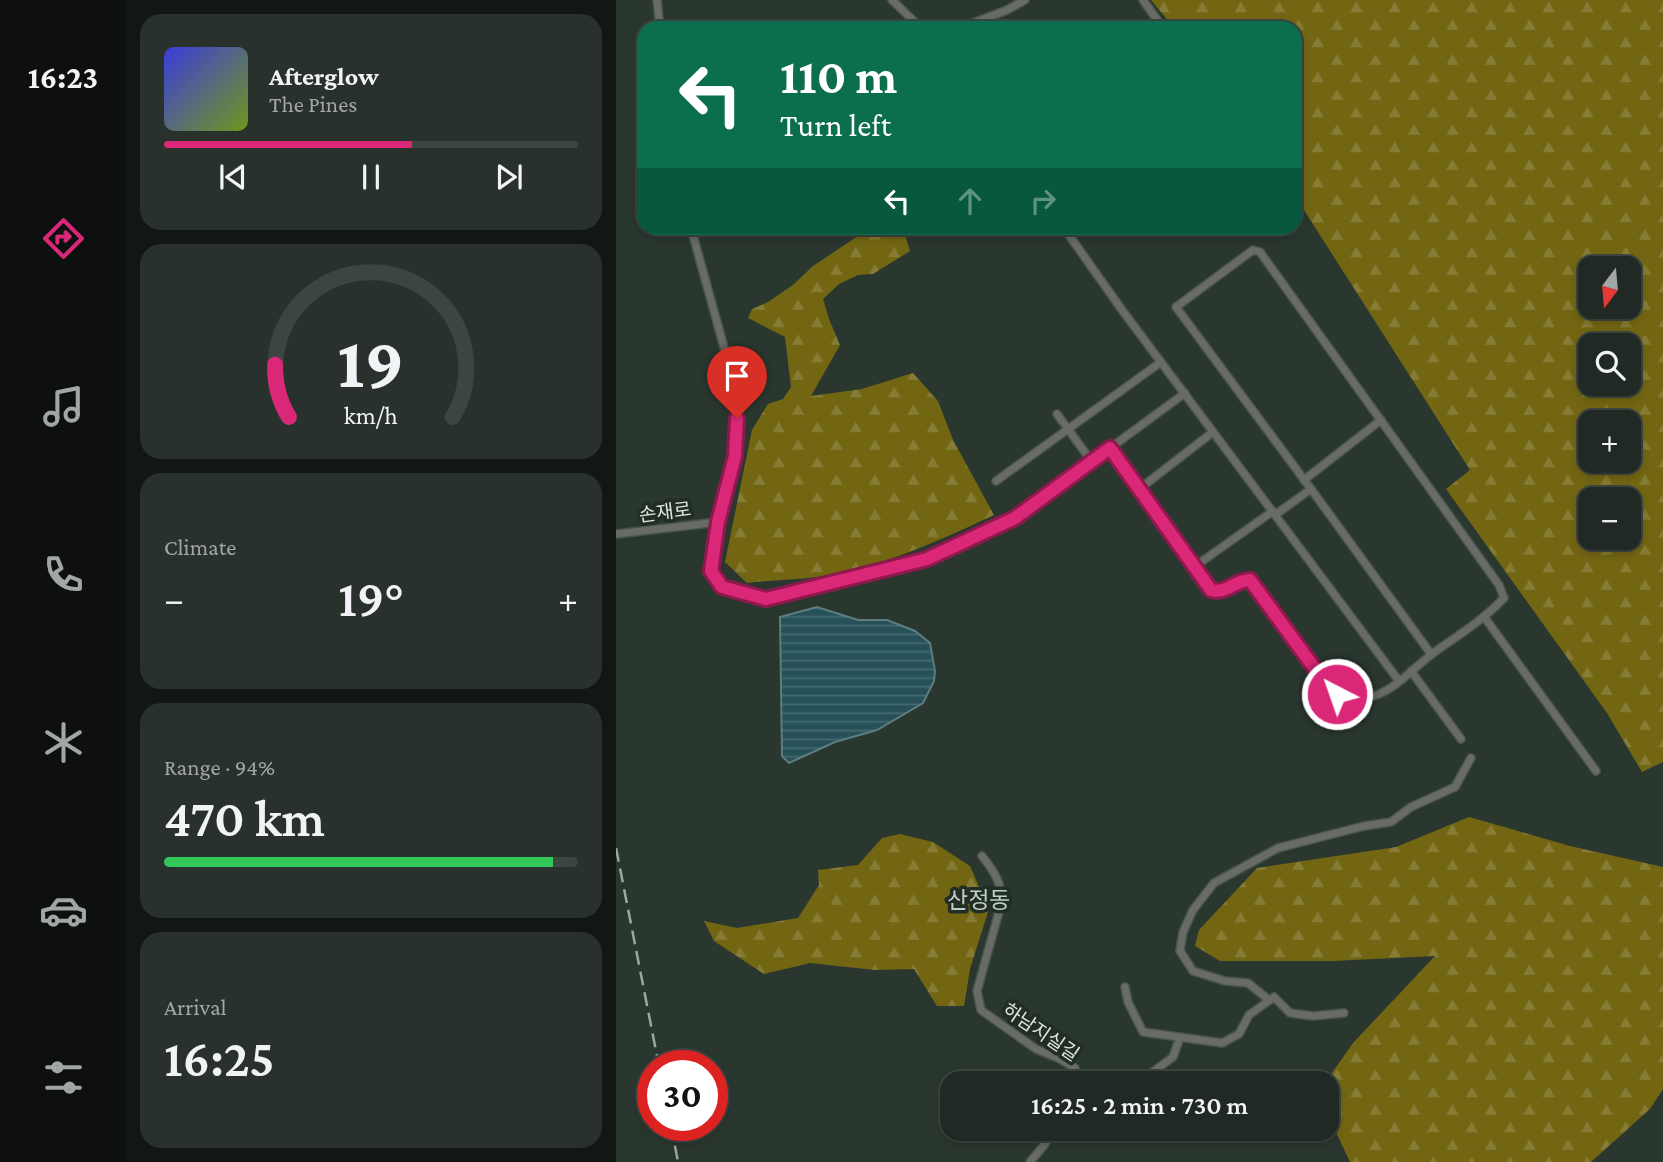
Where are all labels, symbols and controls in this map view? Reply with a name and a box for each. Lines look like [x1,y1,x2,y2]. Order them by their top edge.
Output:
icon: left [665,49,756,140]
text: 110 m [780,49,897,104]
text: 16:23 [28,59,98,95]
text: Afterglow [269,62,379,91]
text: The Pines [269,91,357,117]
text: Turn left [780,107,891,143]
icon: previous [214,158,252,196]
icon: pause [352,158,390,196]
icon: next [490,158,528,196]
icon: left [878,182,916,220]
icon: ahead [951,182,989,220]
icon: right [1024,182,1062,220]
icon: directions [39,214,88,263]
north arrow [1578,256,1642,318]
map controls [1578,256,1641,550]
text: 19 [338,323,404,404]
button: search [1578,333,1641,396]
pin [707,346,767,418]
icon: arrive [718,357,756,395]
icon: music [39,382,88,431]
text: km/h [344,402,398,429]
button: + [1578,410,1641,473]
button: − [1578,487,1641,550]
street label: 손재로 [638,498,692,526]
text: Climate [164,534,236,560]
icon: phone [39,550,88,599]
text: 19° [338,569,404,627]
text: − [164,578,184,620]
text: + [558,578,578,620]
position arrow [1300,657,1374,731]
icon: climate [39,718,88,767]
text: Range · 94% [164,754,275,780]
text: 470 km [164,789,325,847]
icon: car [39,886,88,935]
district label: 산정동 [947,887,1011,913]
text: Arrival [164,994,227,1020]
street label: 하남지실길 [999,999,1083,1065]
text: 16:25 [164,1029,275,1087]
speed limit sign: 30 [637,1050,728,1141]
icon: filters [39,1053,88,1102]
text: 16:25 · 2 min · 730 m [1031,1091,1248,1120]

